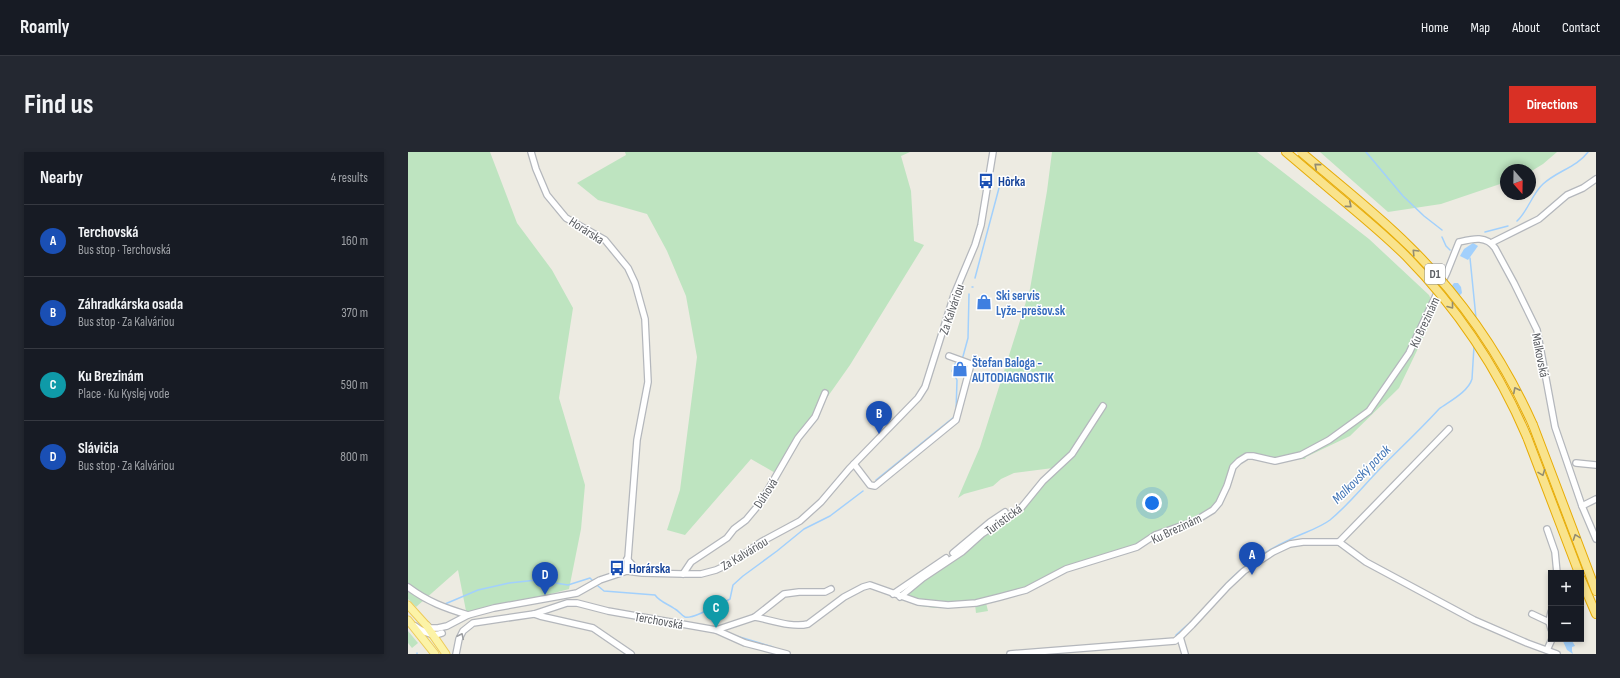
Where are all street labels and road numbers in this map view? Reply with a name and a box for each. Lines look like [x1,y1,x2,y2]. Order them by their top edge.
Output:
street label: Horárska [566,214,607,248]
road number: D1 [1425,264,1445,284]
street label: Za Kalváriou [936,282,968,337]
street label: Ku Brezinám [1406,295,1444,350]
street label: Malkovská [1528,332,1552,379]
street label: Dúhová [750,476,781,512]
street label: Turistická [982,501,1025,539]
street label: Ku Brezinám [1149,510,1204,548]
street label: Za Kalváriou [718,534,771,574]
street label: Terchovská [633,609,684,633]

